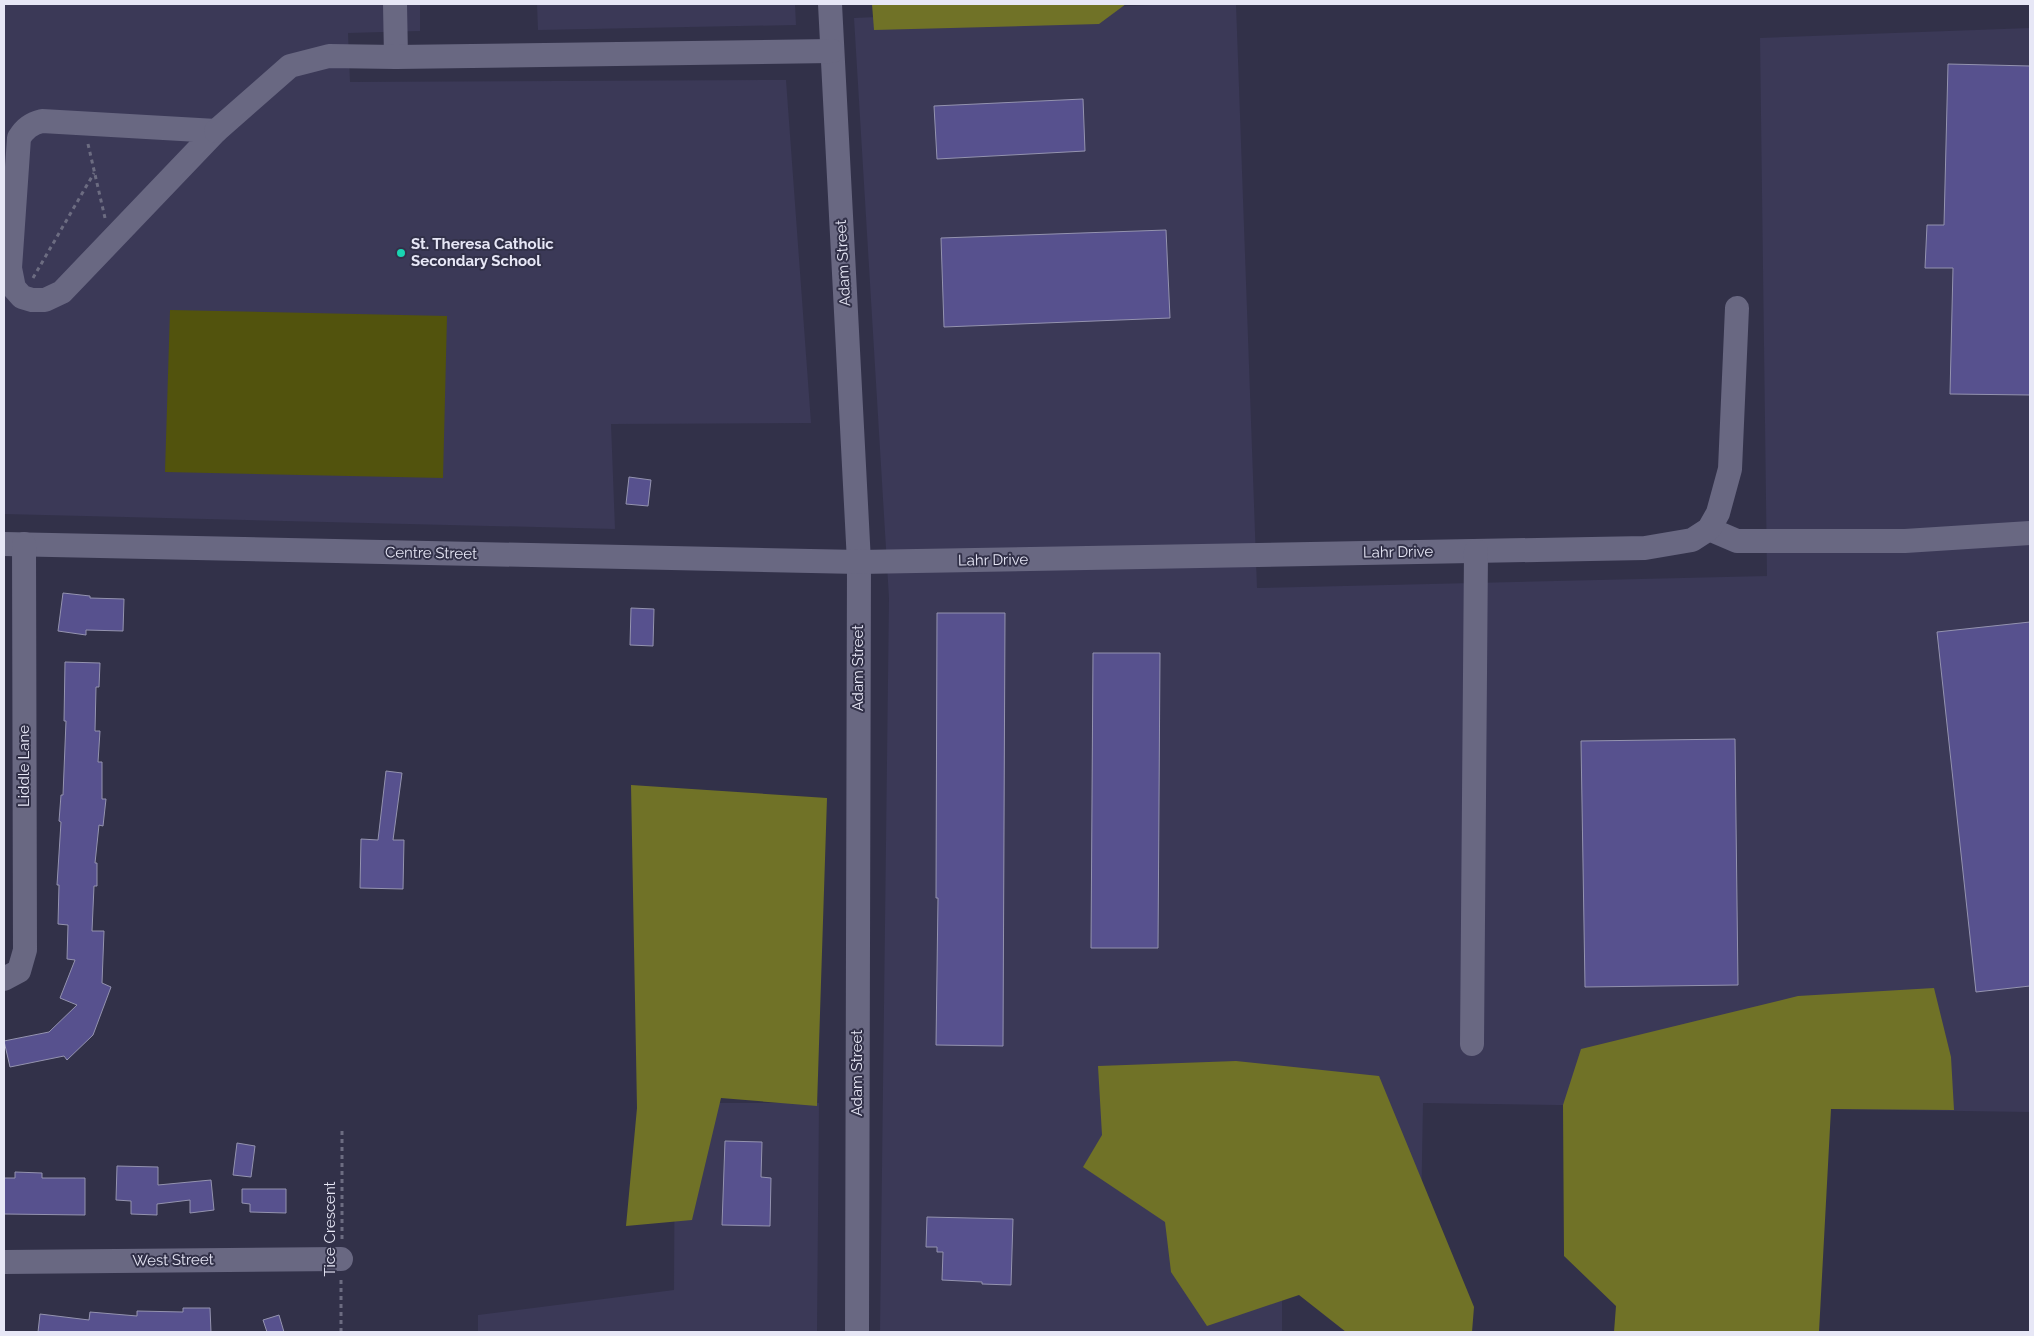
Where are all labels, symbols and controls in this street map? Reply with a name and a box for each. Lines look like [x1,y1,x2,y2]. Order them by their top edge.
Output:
street label: Adam Street [832,219,854,307]
place label: St. Theresa Catholic Secondary School [411,235,554,270]
marker: St. Theresa Catholic Secondary School [395,247,407,259]
street label: Lahr Drive [1363,542,1433,562]
street label: Centre Street [385,543,477,563]
street label: Lahr Drive [958,550,1028,570]
street label: Adam Street [849,625,867,711]
street label: Liddle Lane [15,725,33,807]
street label: Adam Street [848,1030,866,1116]
street label: Tice Crescent [321,1181,339,1277]
street label: West Street [132,1250,214,1270]

